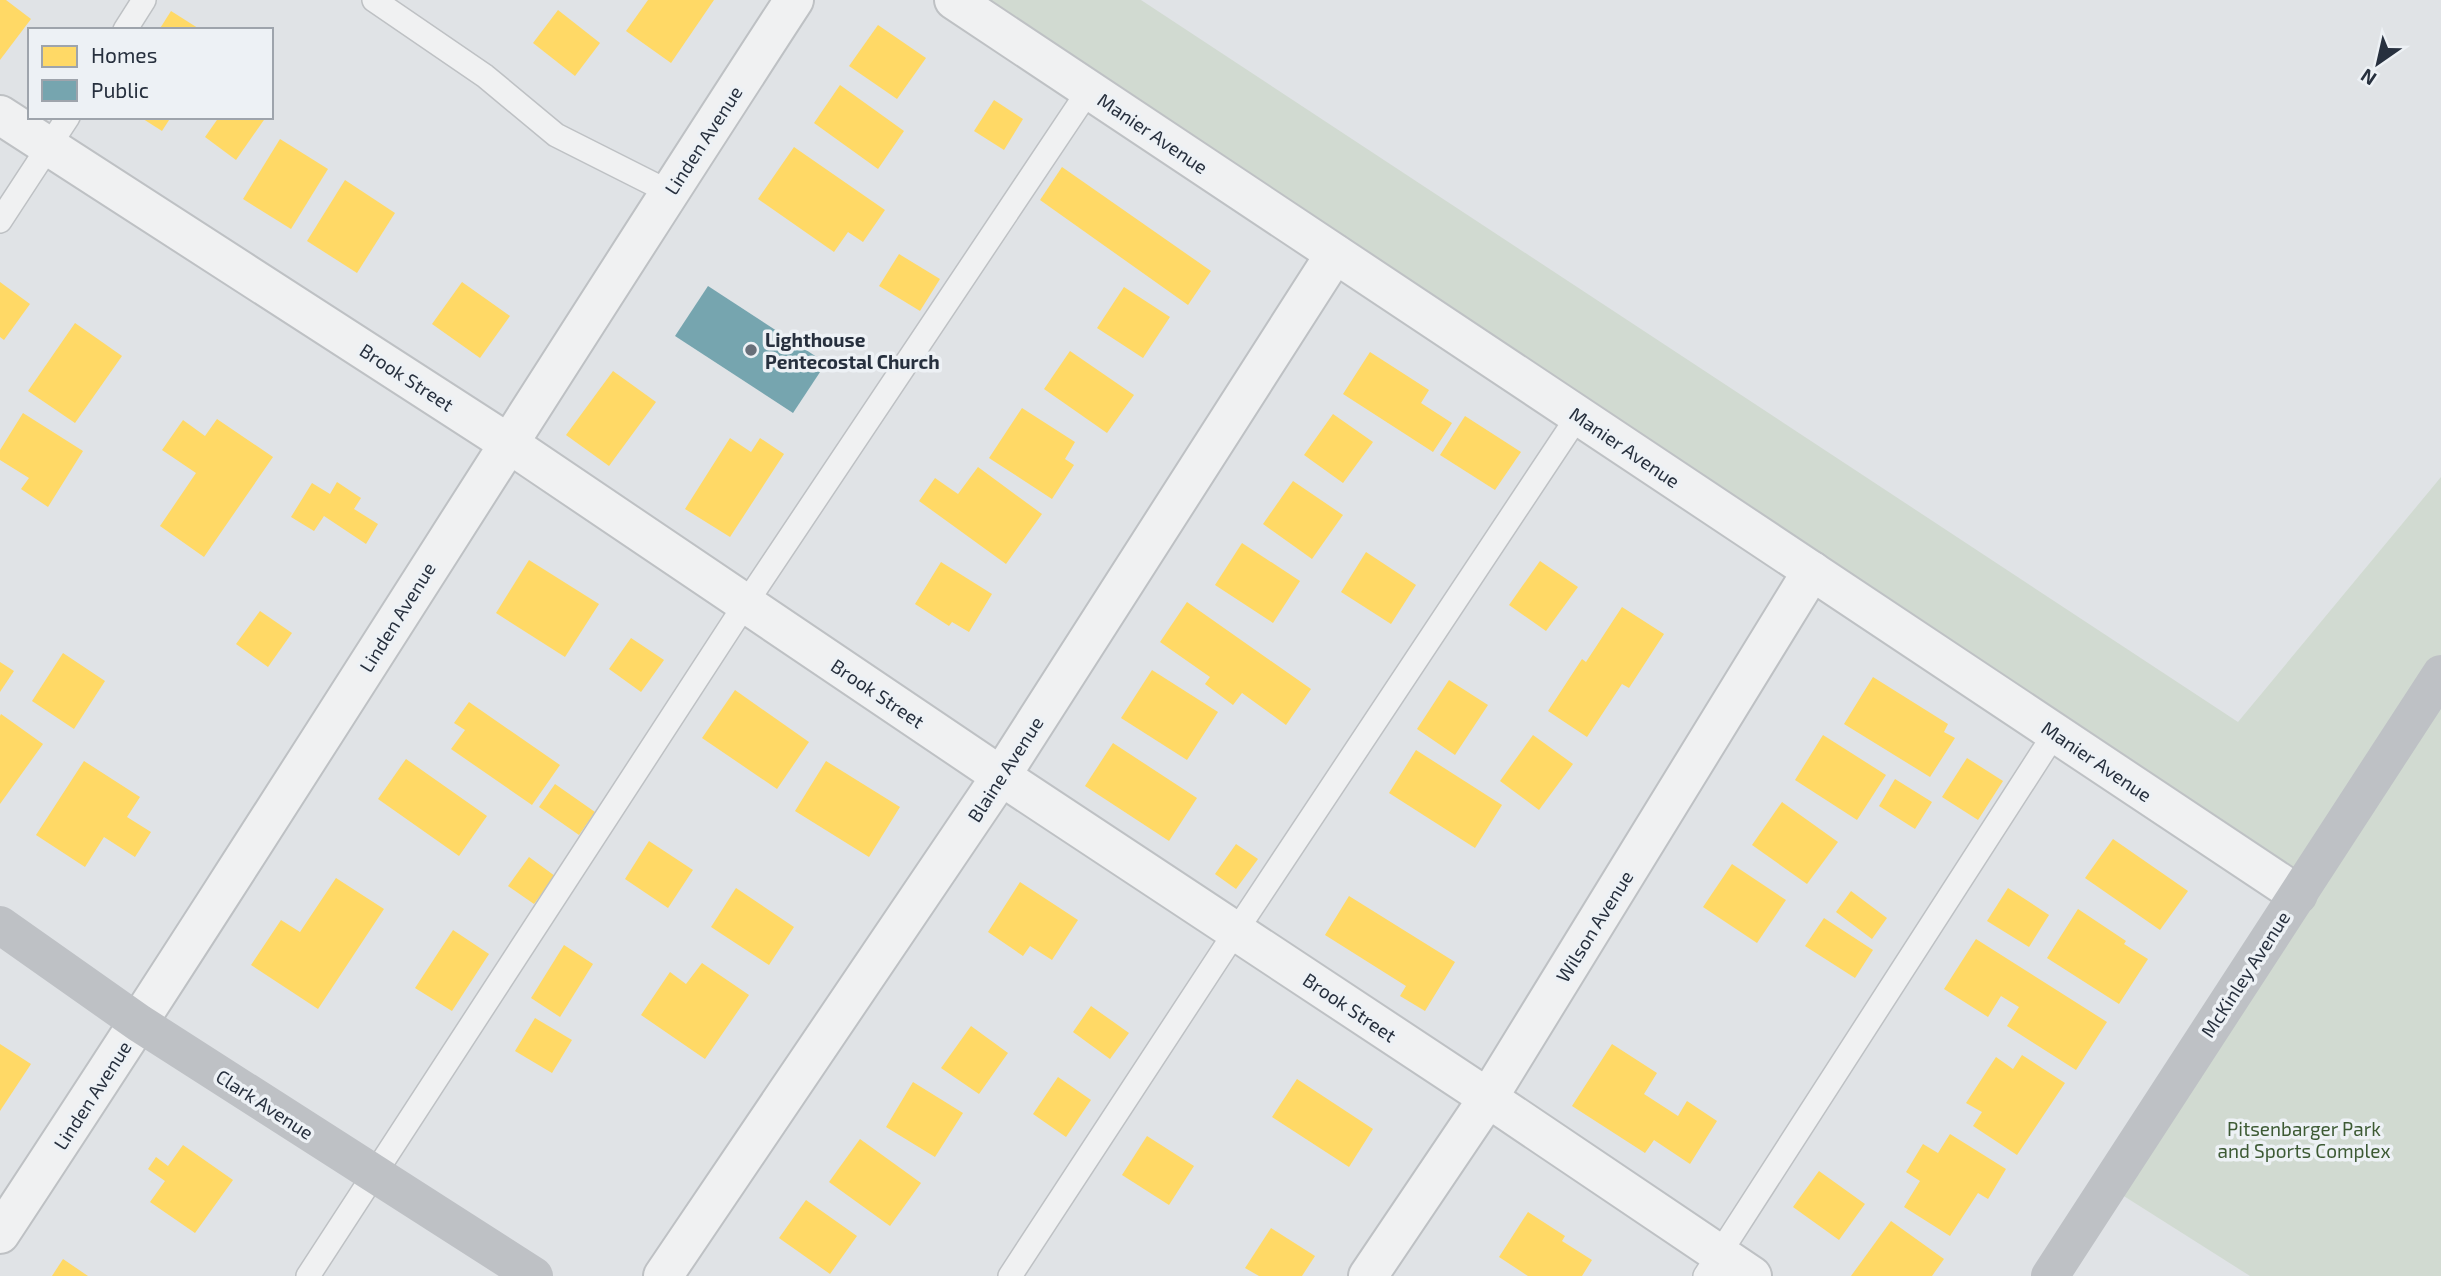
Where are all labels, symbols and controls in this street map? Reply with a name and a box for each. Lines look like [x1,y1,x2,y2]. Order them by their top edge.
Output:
legend [28,28,273,119]
north arrow [2343,28,2413,98]
text: Homes [91,42,157,67]
text: N [2356,64,2380,91]
text: Public [91,77,149,102]
street label: Linden Avenue [659,81,747,199]
street label: Manier Avenue [1094,88,1212,178]
place label: Lighthouse Pentecostal Church [765,328,940,373]
street label: Brook Street [356,338,458,416]
marker: Lighthouse Pentecostal Church [743,342,759,358]
street label: Manier Avenue [1566,402,1684,492]
street label: Linden Avenue [354,558,440,676]
street label: Brook Street [827,653,929,733]
street label: Blaine Avenue [962,712,1048,826]
street label: Manier Avenue [2038,716,2156,806]
street label: Wilson Avenue [1551,866,1637,986]
street label: McKinley Avenue [2196,907,2294,1041]
street label: Brook Street [1299,967,1401,1047]
street label: Linden Avenue [48,1036,136,1154]
street label: Clark Avenue [212,1064,318,1144]
park label: Pitsenbarger Park and Sports Complex [2218,1117,2390,1162]

